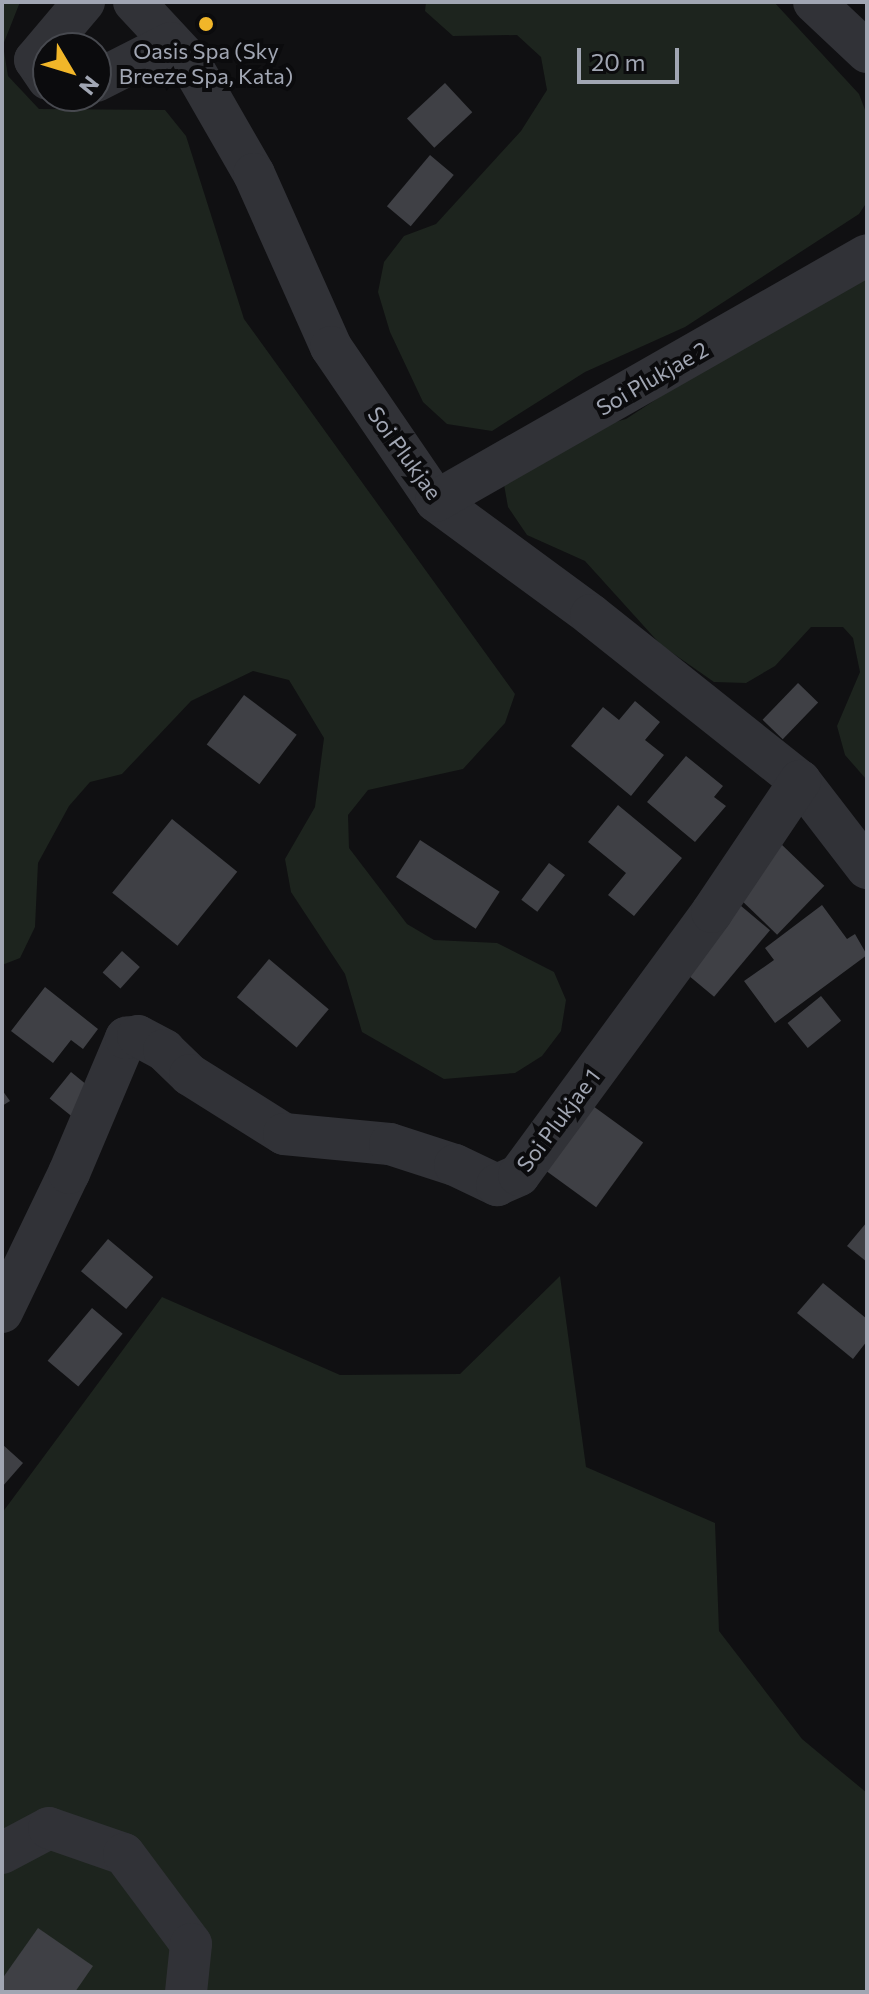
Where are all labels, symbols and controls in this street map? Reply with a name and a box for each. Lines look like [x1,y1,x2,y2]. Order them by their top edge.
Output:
marker: Oasis Spa (Sky Breeze Spa, Kata) [197,15,215,33]
north arrow [32,32,112,112]
scale bar [581,32,683,82]
place label: Oasis Spa (Sky Breeze Spa, Kata) [119,37,293,88]
text: 20 m [591,47,645,76]
text: N [74,71,105,101]
street label: Soi Plukjae 2 [591,335,713,421]
street label: Soi Plukjae [363,401,447,505]
street label: Soi Plukjae 1 [511,1063,605,1177]

